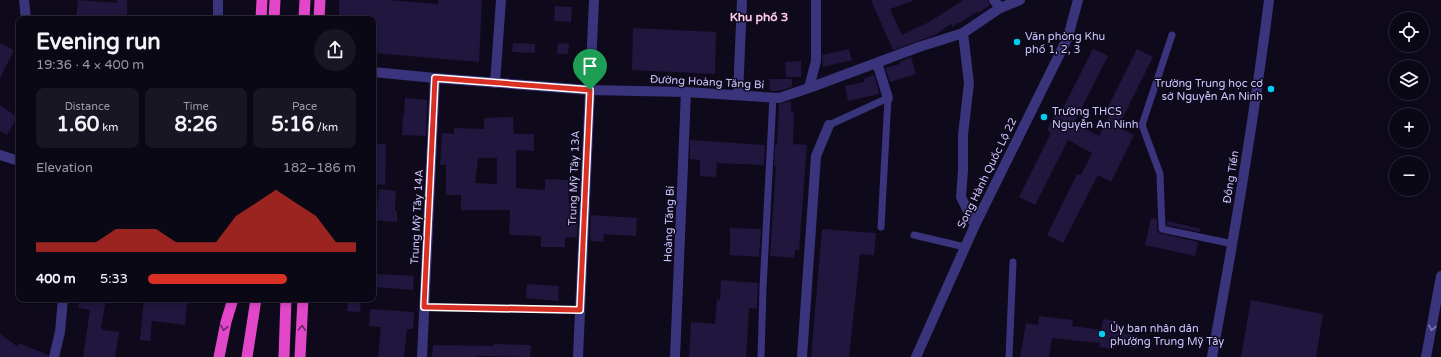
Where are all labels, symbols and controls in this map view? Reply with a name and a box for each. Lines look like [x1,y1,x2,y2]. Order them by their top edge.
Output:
district label: Khu phố 3 [730,10,788,25]
map controls [1389,12,1429,196]
button: locate [1389,12,1429,52]
text: Evening run [36,29,161,55]
button: share [314,29,356,71]
place label: Văn phòng Khu phố 1, 2, 3 [1025,30,1105,56]
marker: Văn phòng Khu phố 1, 2, 3 [1012,37,1022,47]
pin [573,49,607,90]
icon: arrive [579,55,601,77]
text: 19:36 · 4 × 400 m [36,57,144,73]
button: layers [1389,60,1429,100]
street label: Đường Hoàng Tăng Bí [649,73,765,92]
place label: Trường Trung học cơ sở Nguyễn An Ninh [1155,77,1263,103]
marker: Trường Trung học cơ sở Nguyễn An Ninh [1266,84,1276,94]
text: Distance [65,100,110,113]
text: Time [183,100,209,113]
text: Pace [292,100,317,113]
place label: Trường THCS Nguyễn An Ninh [1052,105,1139,131]
button: + [1389,108,1429,148]
marker: Trường THCS Nguyễn An Ninh [1039,112,1049,122]
text: 1.60 [56,113,99,137]
text: 8:26 [175,113,217,137]
text: 5:16 [271,113,314,137]
street label: Song Hành Quốc Lộ 22 [955,116,1019,230]
text: km [99,121,118,134]
text: /km [314,121,338,134]
street label: Trung Mỹ Tây 13A [566,130,582,226]
street label: Đồng Tiến [1220,150,1242,204]
button: − [1389,156,1429,196]
text: Elevation [36,160,93,176]
text: 182–186 m [283,160,356,176]
street label: Trung Mỹ Tây 14A [408,169,426,265]
street label: Hoàng Tăng Bí [661,185,677,262]
text: 400 m [36,271,76,287]
text: 5:33 [100,271,128,287]
place label: Ủy ban nhân dân phường Trung Mỹ Tây [1110,321,1224,348]
one-way arrow [221,324,229,331]
one-way arrow [297,325,306,331]
one-way arrow [1428,325,1436,331]
marker: Ủy ban nhân dân phường Trung Mỹ Tây [1097,329,1107,339]

